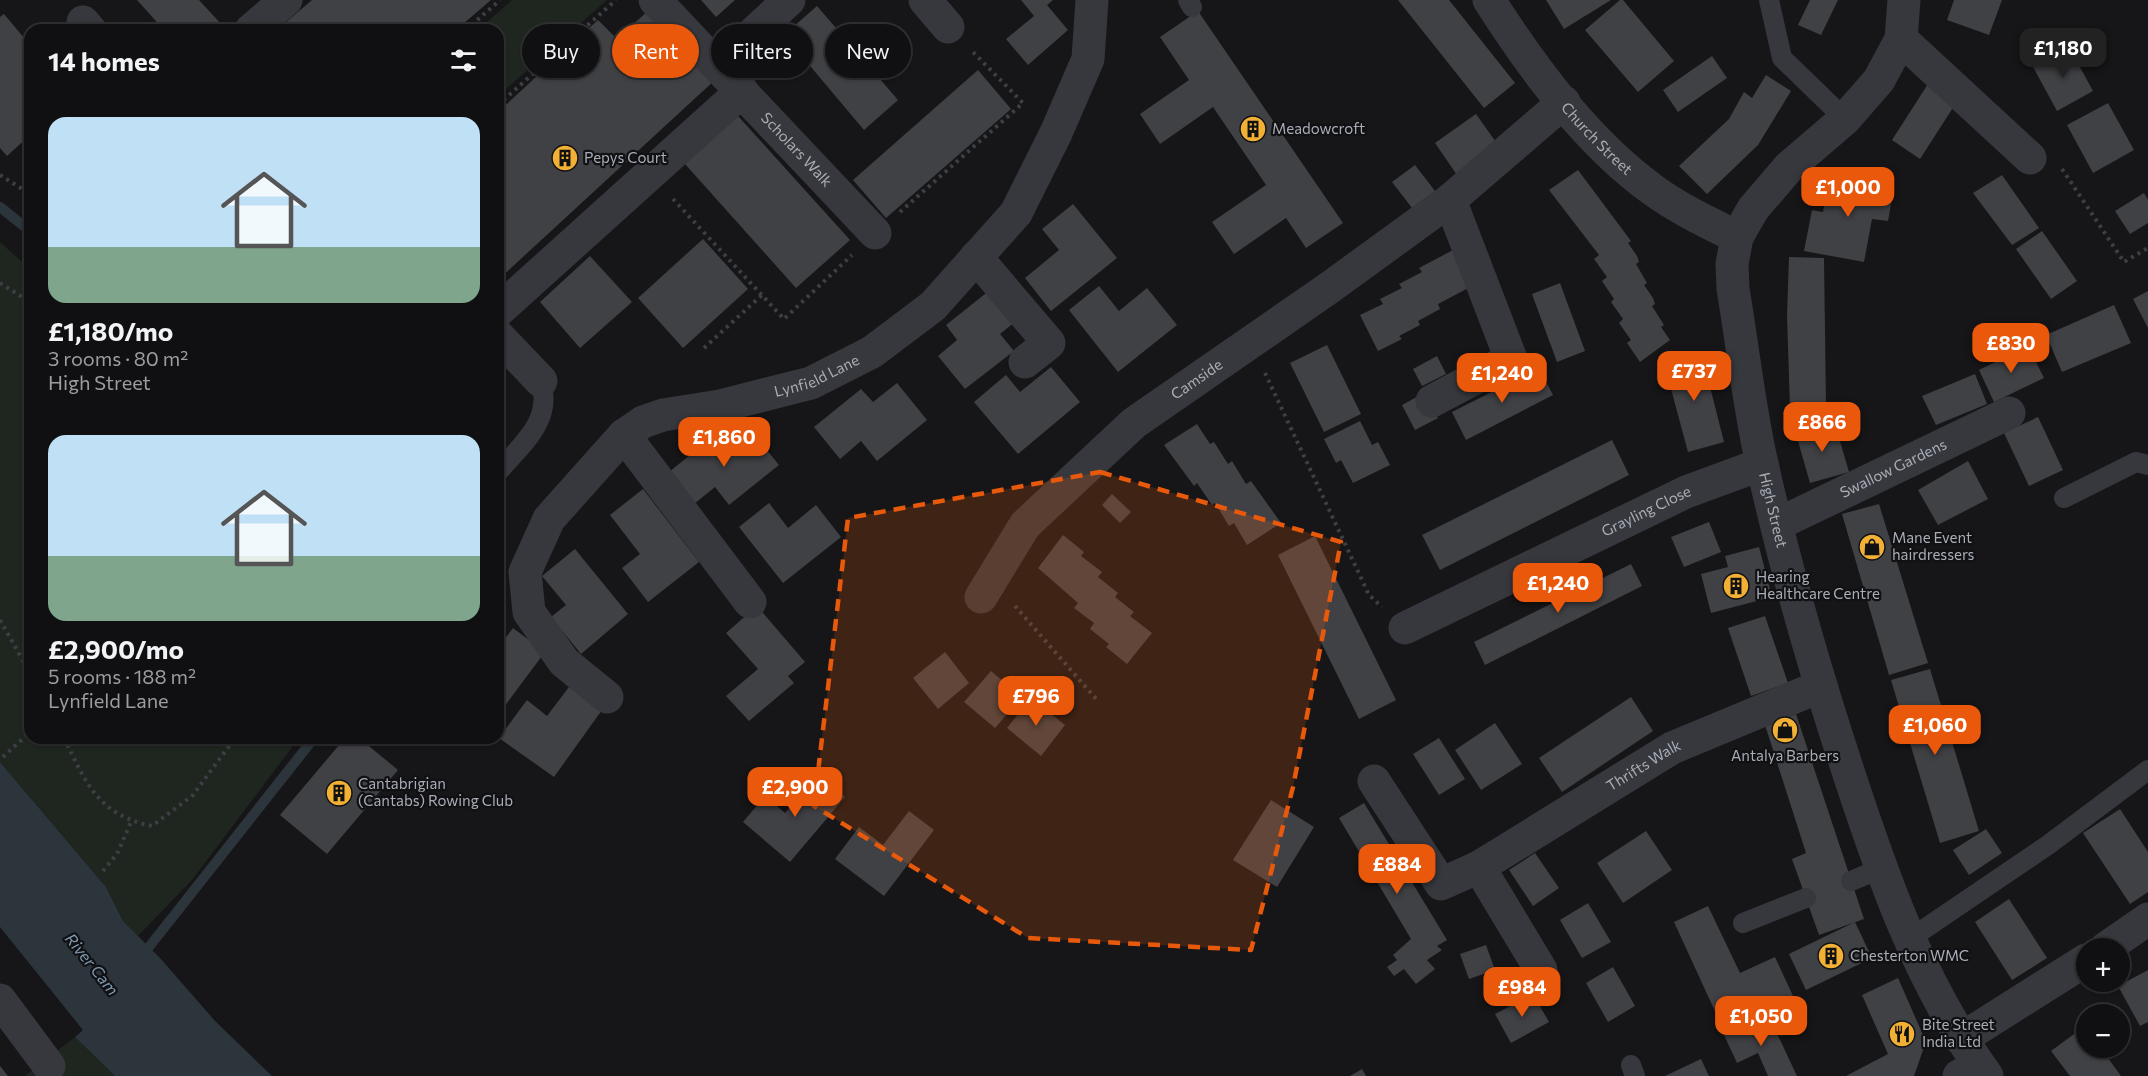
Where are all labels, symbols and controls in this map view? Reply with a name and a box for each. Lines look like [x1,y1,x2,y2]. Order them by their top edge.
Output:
chip: Buy [522,24,600,78]
chip: Rent [612,24,699,78]
chip: Filters [711,24,813,78]
chip: New [825,24,911,78]
pin: £1,180 [2014,28,2112,79]
text: £1,180 [2033,35,2093,59]
icon: filters [447,44,480,77]
text: 14 homes [48,45,160,76]
street label: Church Street [1558,98,1637,178]
street label: Scholars Walk [758,108,836,190]
building icon: Meadowcroft [1238,114,1268,144]
place label: Meadowcroft [1272,119,1365,137]
building icon: Pepys Court [550,143,580,173]
place label: Pepys Court [584,148,667,166]
icon: home [210,156,318,264]
pin: £1,000 [1799,167,1897,218]
text: £1,000 [1815,174,1881,198]
text: £1,180/mo [48,315,173,346]
pin: £830 [1975,323,2047,374]
text: £830 [1986,330,2036,354]
text: 3 rooms · 80 m² [48,346,188,370]
street label: Lynfield Lane [772,350,862,400]
pin: £737 [1658,351,1730,402]
pin: £1,240 [1453,353,1551,404]
street label: Camside [1167,355,1225,403]
text: £737 [1671,358,1717,382]
text: £1,240 [1471,360,1533,384]
text: High Street [48,370,151,394]
pin: £866 [1786,402,1858,453]
text: £866 [1797,409,1847,433]
pin: £1,860 [675,417,773,468]
text: £1,860 [692,424,756,448]
street label: Swallow Gardens [1837,434,1949,501]
street label: High Street [1756,470,1792,550]
icon: home [210,474,318,582]
street label: Grayling Close [1598,481,1693,540]
place label: Mane Event hairdressers [1892,528,1975,563]
shop icon: Mane Event hairdressers [1857,532,1887,562]
pin: £1,240 [1509,563,1607,614]
place label: Hearing Healthcare Centre [1756,567,1880,602]
text: £1,240 [1527,570,1589,594]
building icon: Hearing Healthcare Centre [1721,571,1751,601]
text: £2,900/mo [48,633,184,664]
text: 5 rooms · 188 m² [48,664,196,688]
pin: £796 [1000,676,1072,727]
text: £796 [1012,683,1060,707]
text: Lynfield Lane [48,688,169,712]
pin: £1,060 [1886,705,1984,756]
text: £1,060 [1903,712,1967,736]
shop icon: Antalya Barbers [1770,715,1800,745]
street label: Thrifts Walk [1603,735,1683,794]
place label: Antalya Barbers [1731,746,1839,764]
pin: £2,900 [746,767,844,818]
place label: Cantabrigian (Cantabs) Rowing Club [358,774,513,809]
text: £2,900 [761,774,829,798]
building icon: Cantabrigian (Cantabs) Rowing Club [324,778,354,808]
pin: £884 [1361,844,1433,895]
text: £884 [1372,851,1422,875]
water label: River Cam [62,929,123,998]
map controls [2076,938,2130,1058]
button: + [2076,938,2130,992]
building icon: Chesterton WMC [1816,941,1846,971]
place label: Chesterton WMC [1850,946,1969,964]
pin: £984 [1486,967,1558,1018]
text: £984 [1497,974,1547,998]
pin: £1,050 [1712,996,1810,1047]
text: £1,050 [1729,1003,1793,1027]
button: − [2076,1004,2130,1058]
place label: Bite Street India Ltd [1922,1015,1995,1050]
restaurant icon: Bite Street India Ltd [1887,1019,1917,1049]

